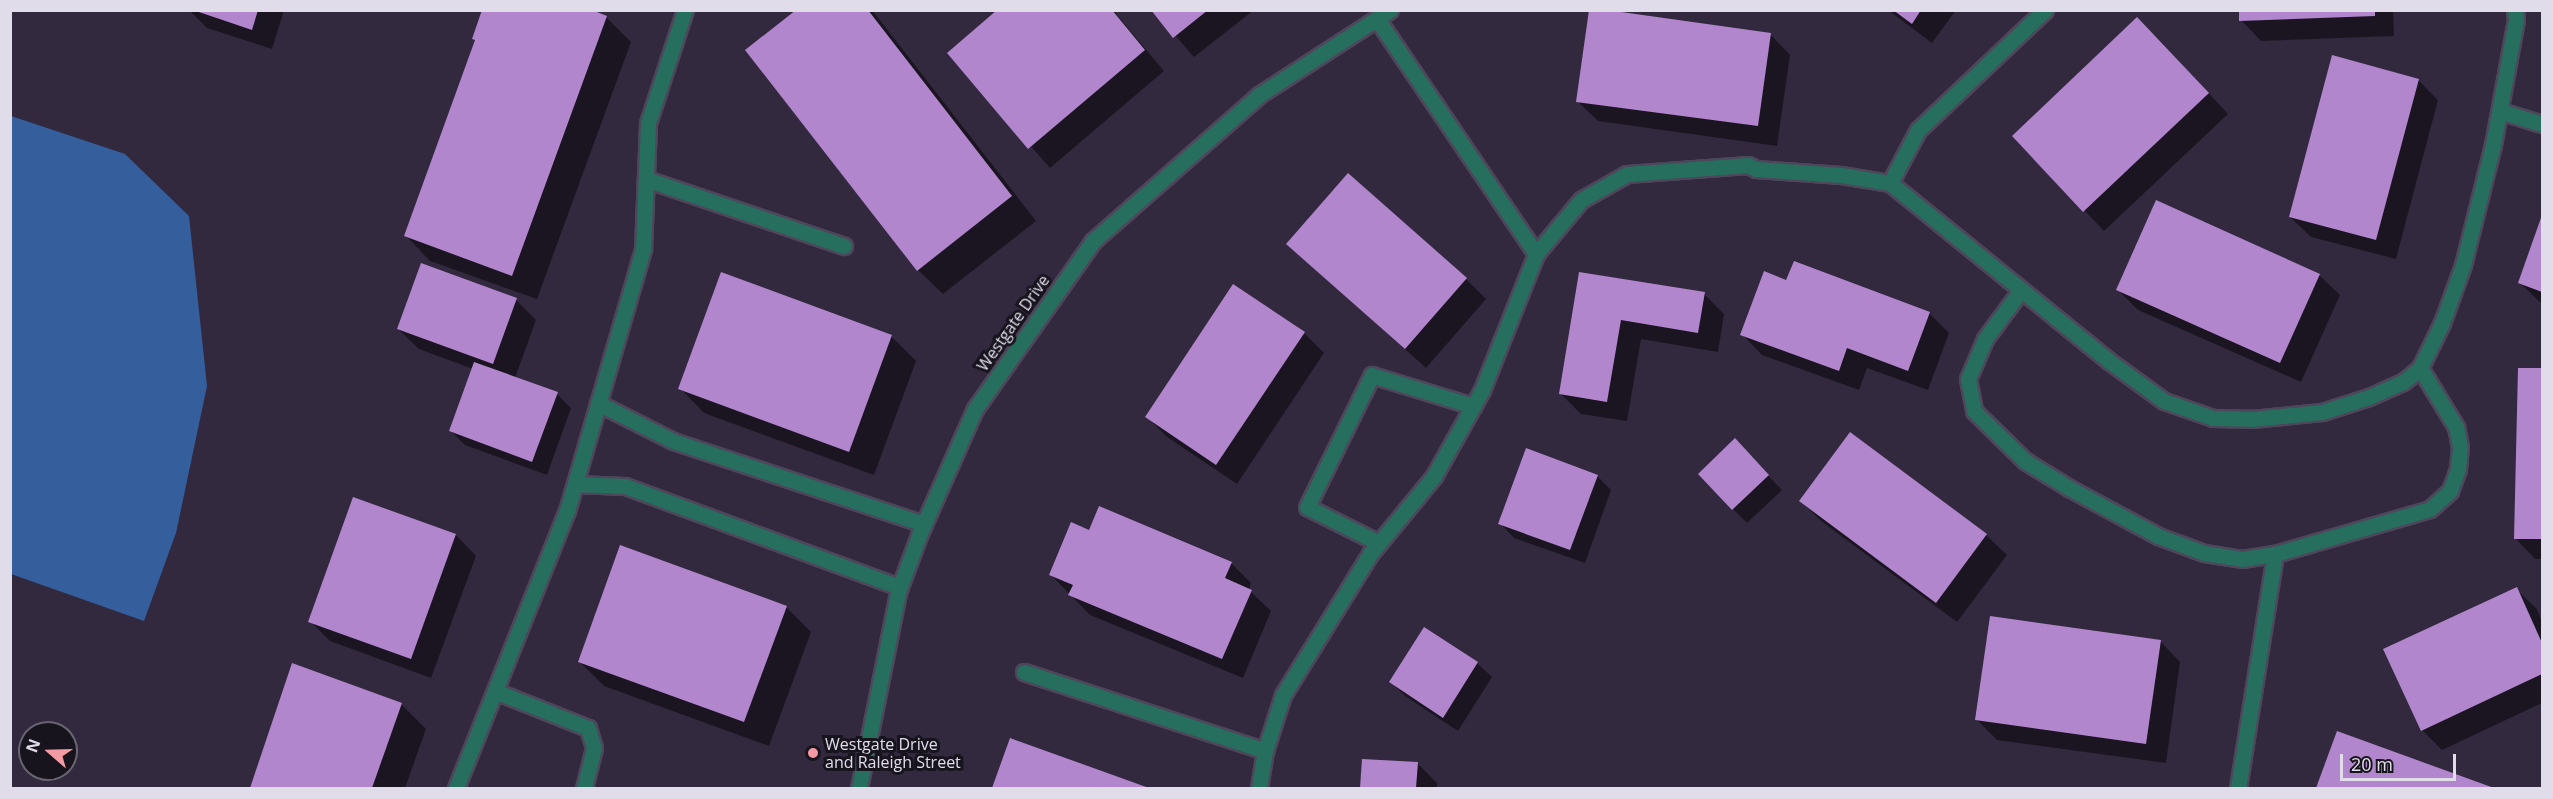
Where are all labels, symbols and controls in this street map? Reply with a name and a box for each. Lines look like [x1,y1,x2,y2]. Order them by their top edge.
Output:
street label: Westgate Drive [973,271,1053,375]
north arrow [18,721,78,781]
place label: Westgate Drive and Raleigh Street [825,734,961,772]
text: N [20,736,46,755]
scale bar [2343,742,2458,780]
marker: Westgate Drive and Raleigh Street [806,746,820,760]
text: 20 m [2351,752,2393,776]

